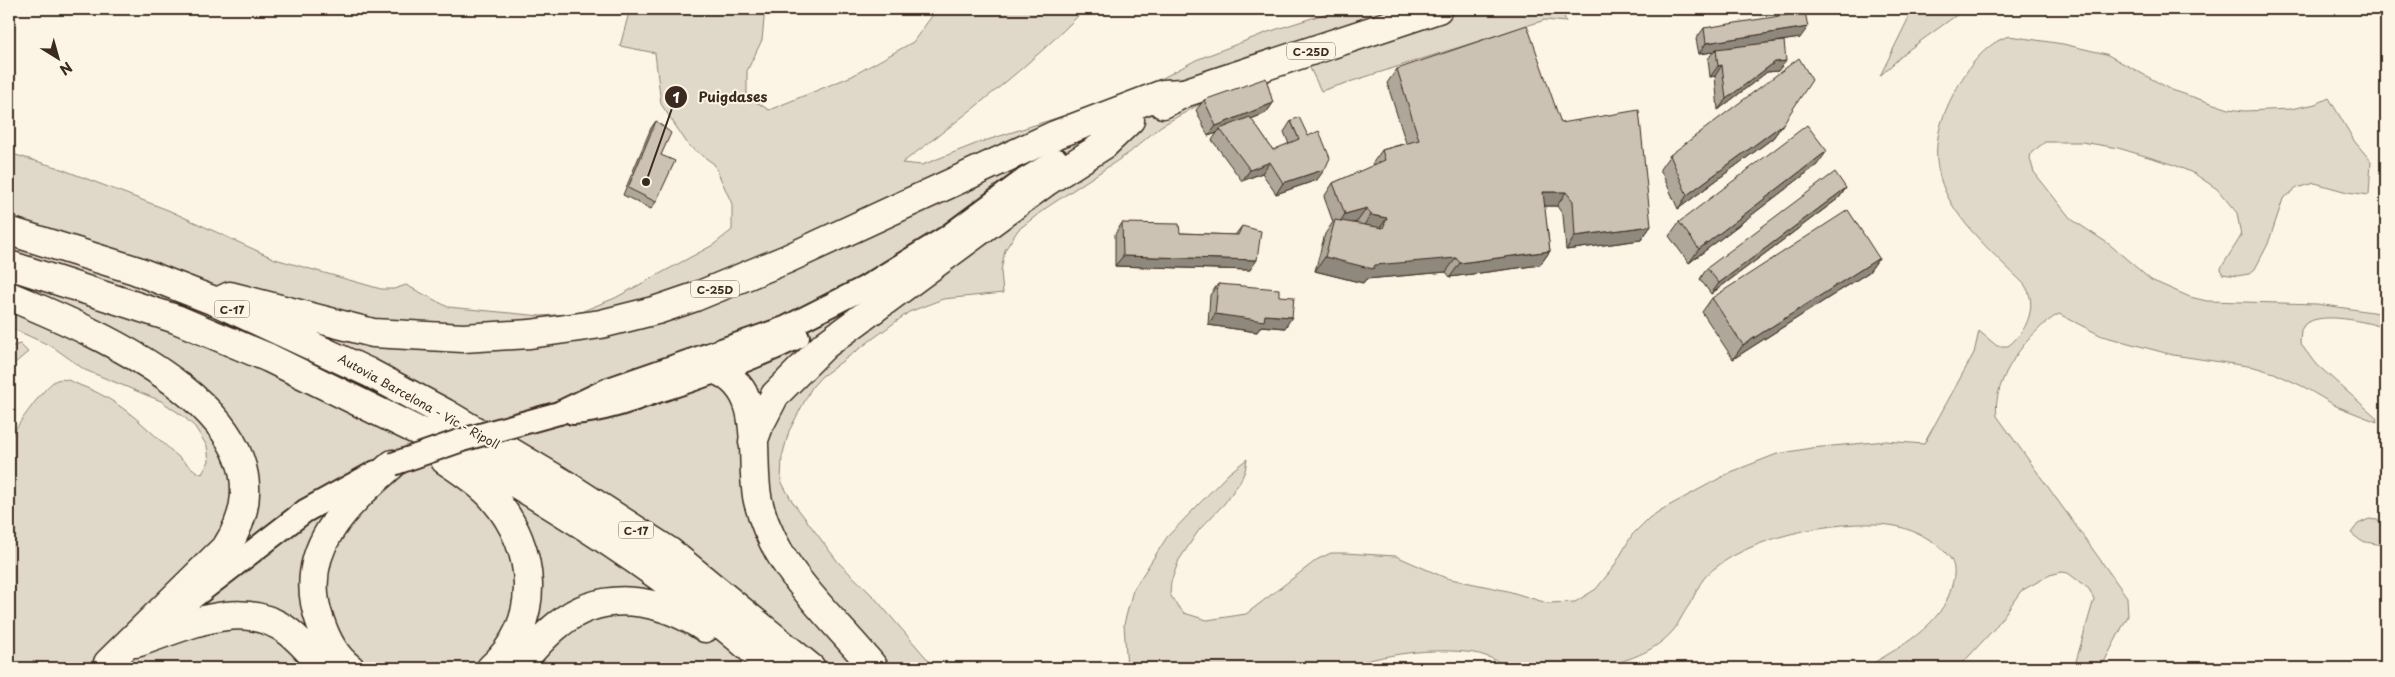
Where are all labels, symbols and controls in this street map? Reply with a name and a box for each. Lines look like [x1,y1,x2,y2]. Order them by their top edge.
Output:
north arrow [32,32,82,82]
road number: C-25D [1287,42,1335,59]
text: N [55,57,77,81]
callout: Puigdases [664,83,777,112]
text: 1 [672,85,680,108]
text: Puigdases [699,86,768,107]
road number: C-25D [691,280,739,298]
road number: C-17 [214,300,250,318]
street label: Autovia Barcelona - Vic - Ripoll [335,349,503,453]
road number: C-17 [618,522,654,538]

